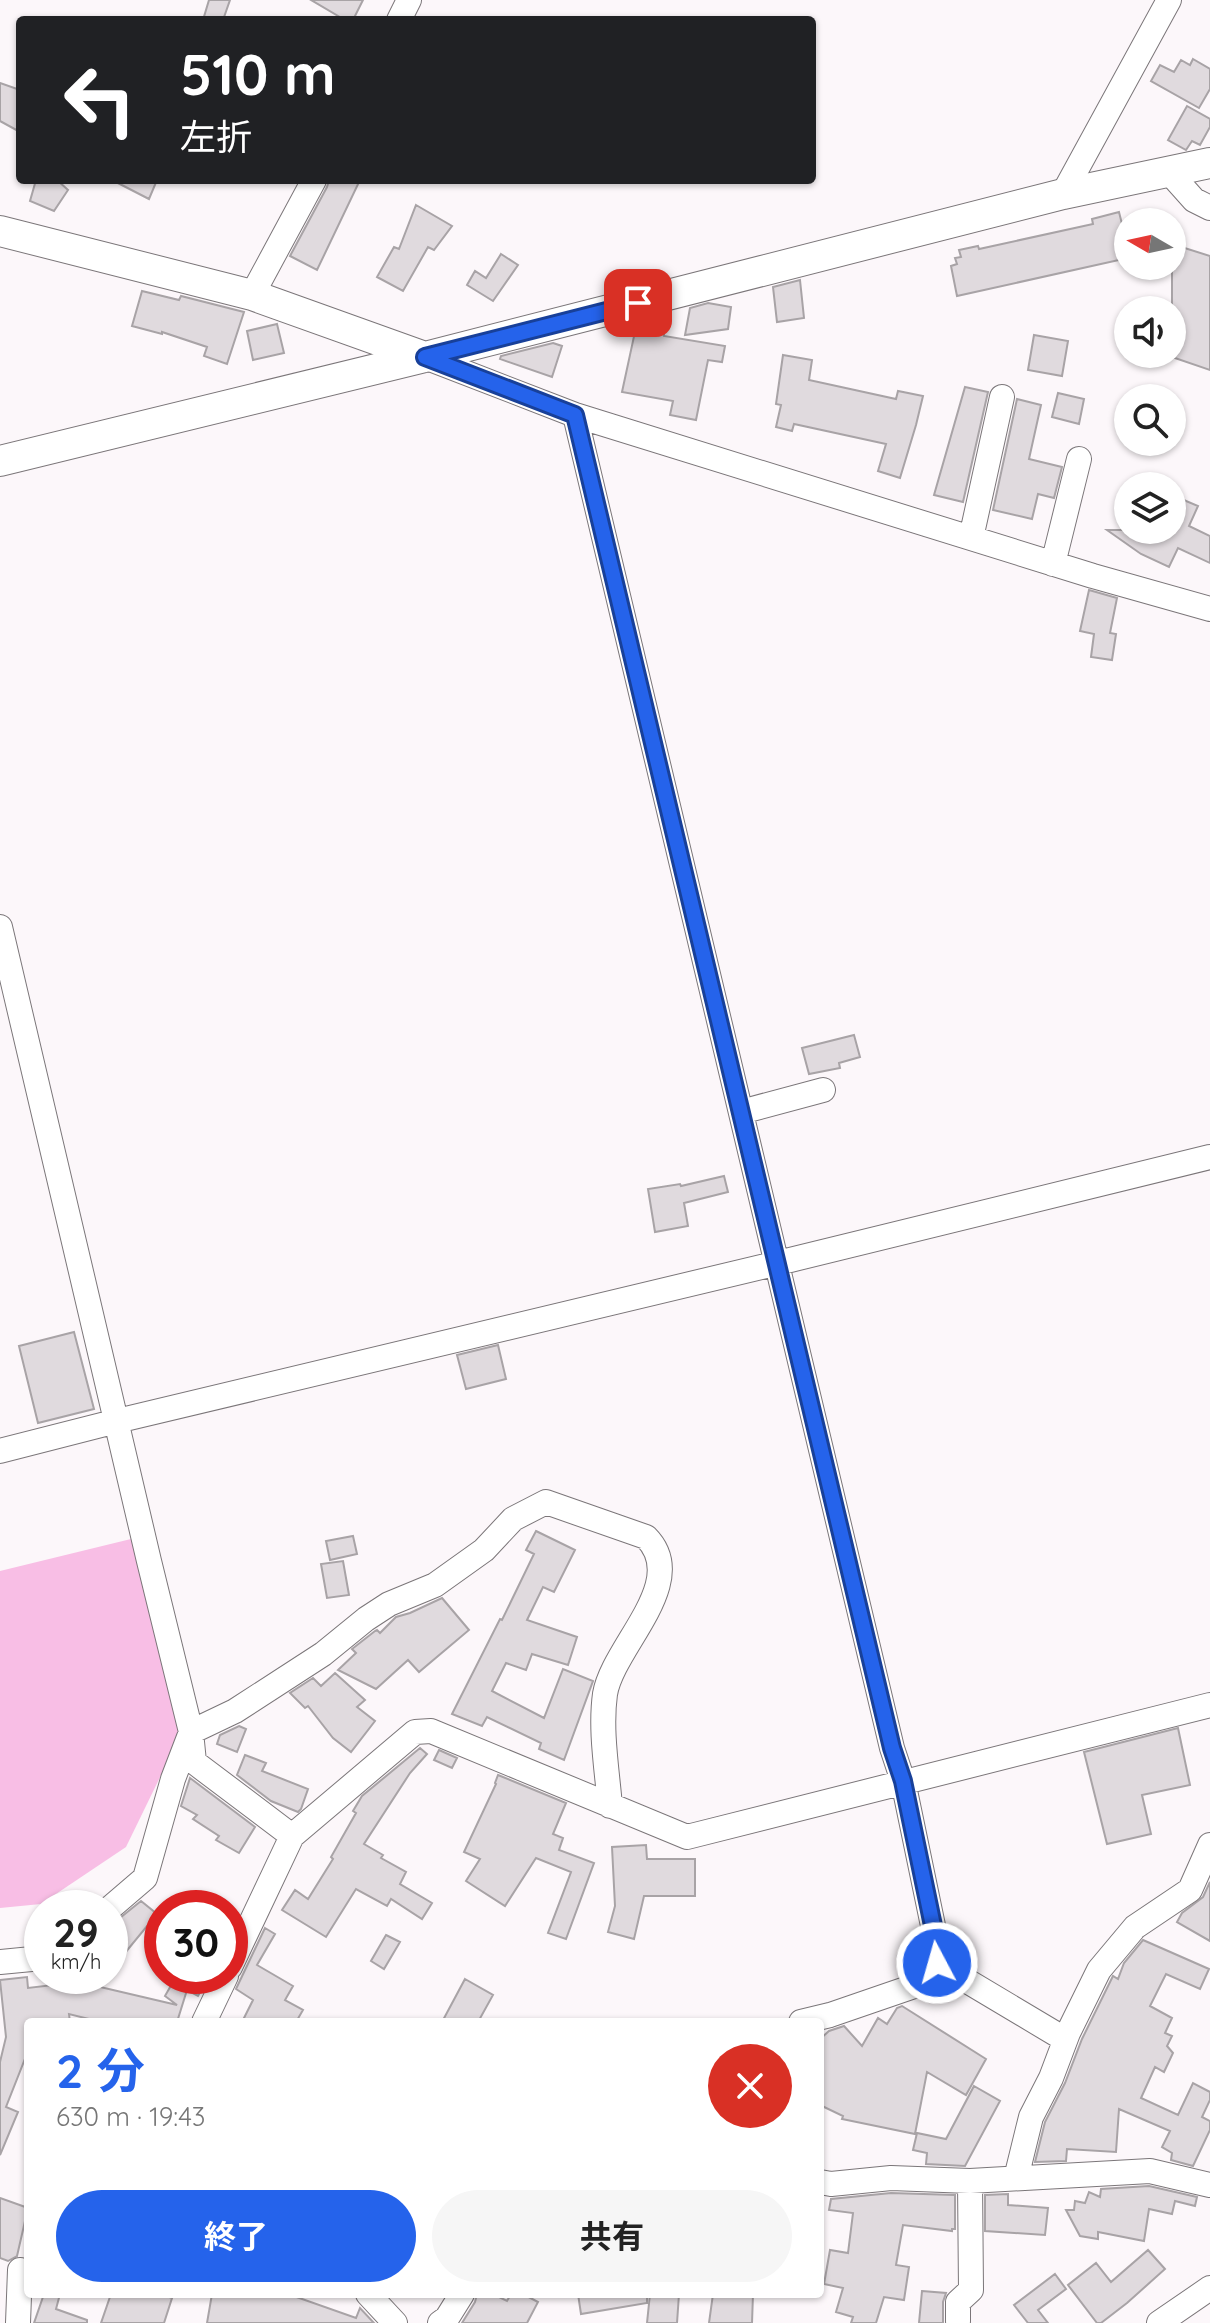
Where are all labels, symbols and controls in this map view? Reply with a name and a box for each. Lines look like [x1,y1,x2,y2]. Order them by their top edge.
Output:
text: 510 m [180,39,336,109]
icon: left [48,48,152,152]
text: 左折 [180,114,252,159]
north arrow [1114,208,1186,280]
map controls [1114,208,1186,544]
pin [604,269,672,337]
icon: arrive [616,281,660,325]
button: sound [1114,296,1186,368]
button: search [1114,384,1186,456]
button: layers [1114,472,1186,544]
speed limit sign: 30 [144,1890,248,1994]
text: 29 [53,1907,99,1957]
position arrow [895,1921,979,2005]
text: km/h [51,1949,101,1974]
text: 2 分 [56,2040,145,2100]
button: close [708,2044,792,2128]
text: 630 m · 19:43 [56,2100,205,2133]
button: 終了 [56,2190,416,2282]
button: 共有 [432,2190,792,2282]

